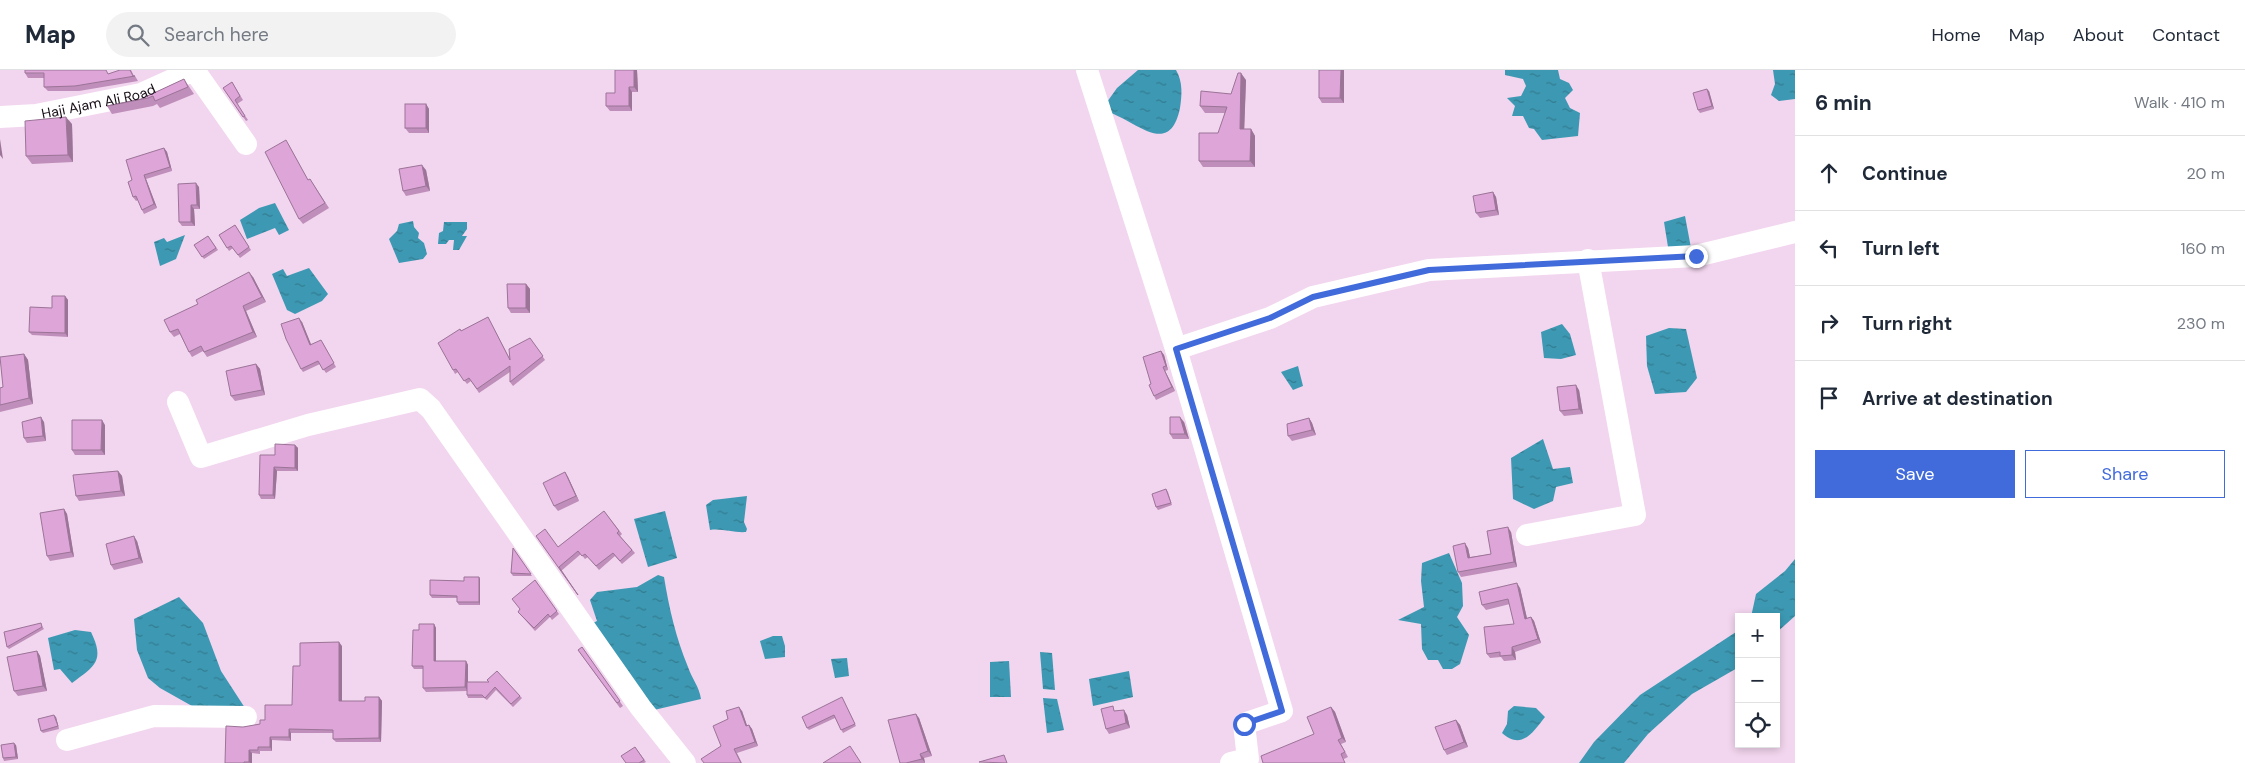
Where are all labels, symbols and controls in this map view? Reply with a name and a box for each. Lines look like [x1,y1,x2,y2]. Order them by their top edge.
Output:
search box [106,12,456,57]
text: Map [25,19,76,50]
icon: search [124,21,152,49]
text: Search here [164,22,269,47]
text: Home [1931,23,1981,47]
text: Map [2009,23,2045,47]
text: About [2073,23,2124,47]
text: Contact [2152,23,2220,47]
street label: Haji Ajam Ali Road [40,80,158,123]
text: 6 min [1815,89,1872,117]
text: Walk · 410 m [2134,92,2225,113]
icon: ahead [1815,159,1843,187]
text: Continue [1862,161,1948,186]
text: 20 m [2186,163,2225,184]
icon: left [1815,234,1843,262]
text: Turn left [1862,236,1940,261]
text: 160 m [2181,238,2225,259]
route end [1685,245,1708,268]
icon: right [1815,309,1843,337]
text: Turn right [1862,311,1952,336]
text: 230 m [2177,313,2225,334]
icon: arrive [1815,384,1843,412]
text: Arrive at destination [1862,386,2053,411]
button: Save [1815,450,2015,498]
button: Share [2025,450,2225,498]
map controls [1735,613,1780,748]
button: + [1735,613,1780,658]
button: − [1735,658,1780,703]
button: locate [1735,703,1780,748]
route start [1233,713,1256,736]

